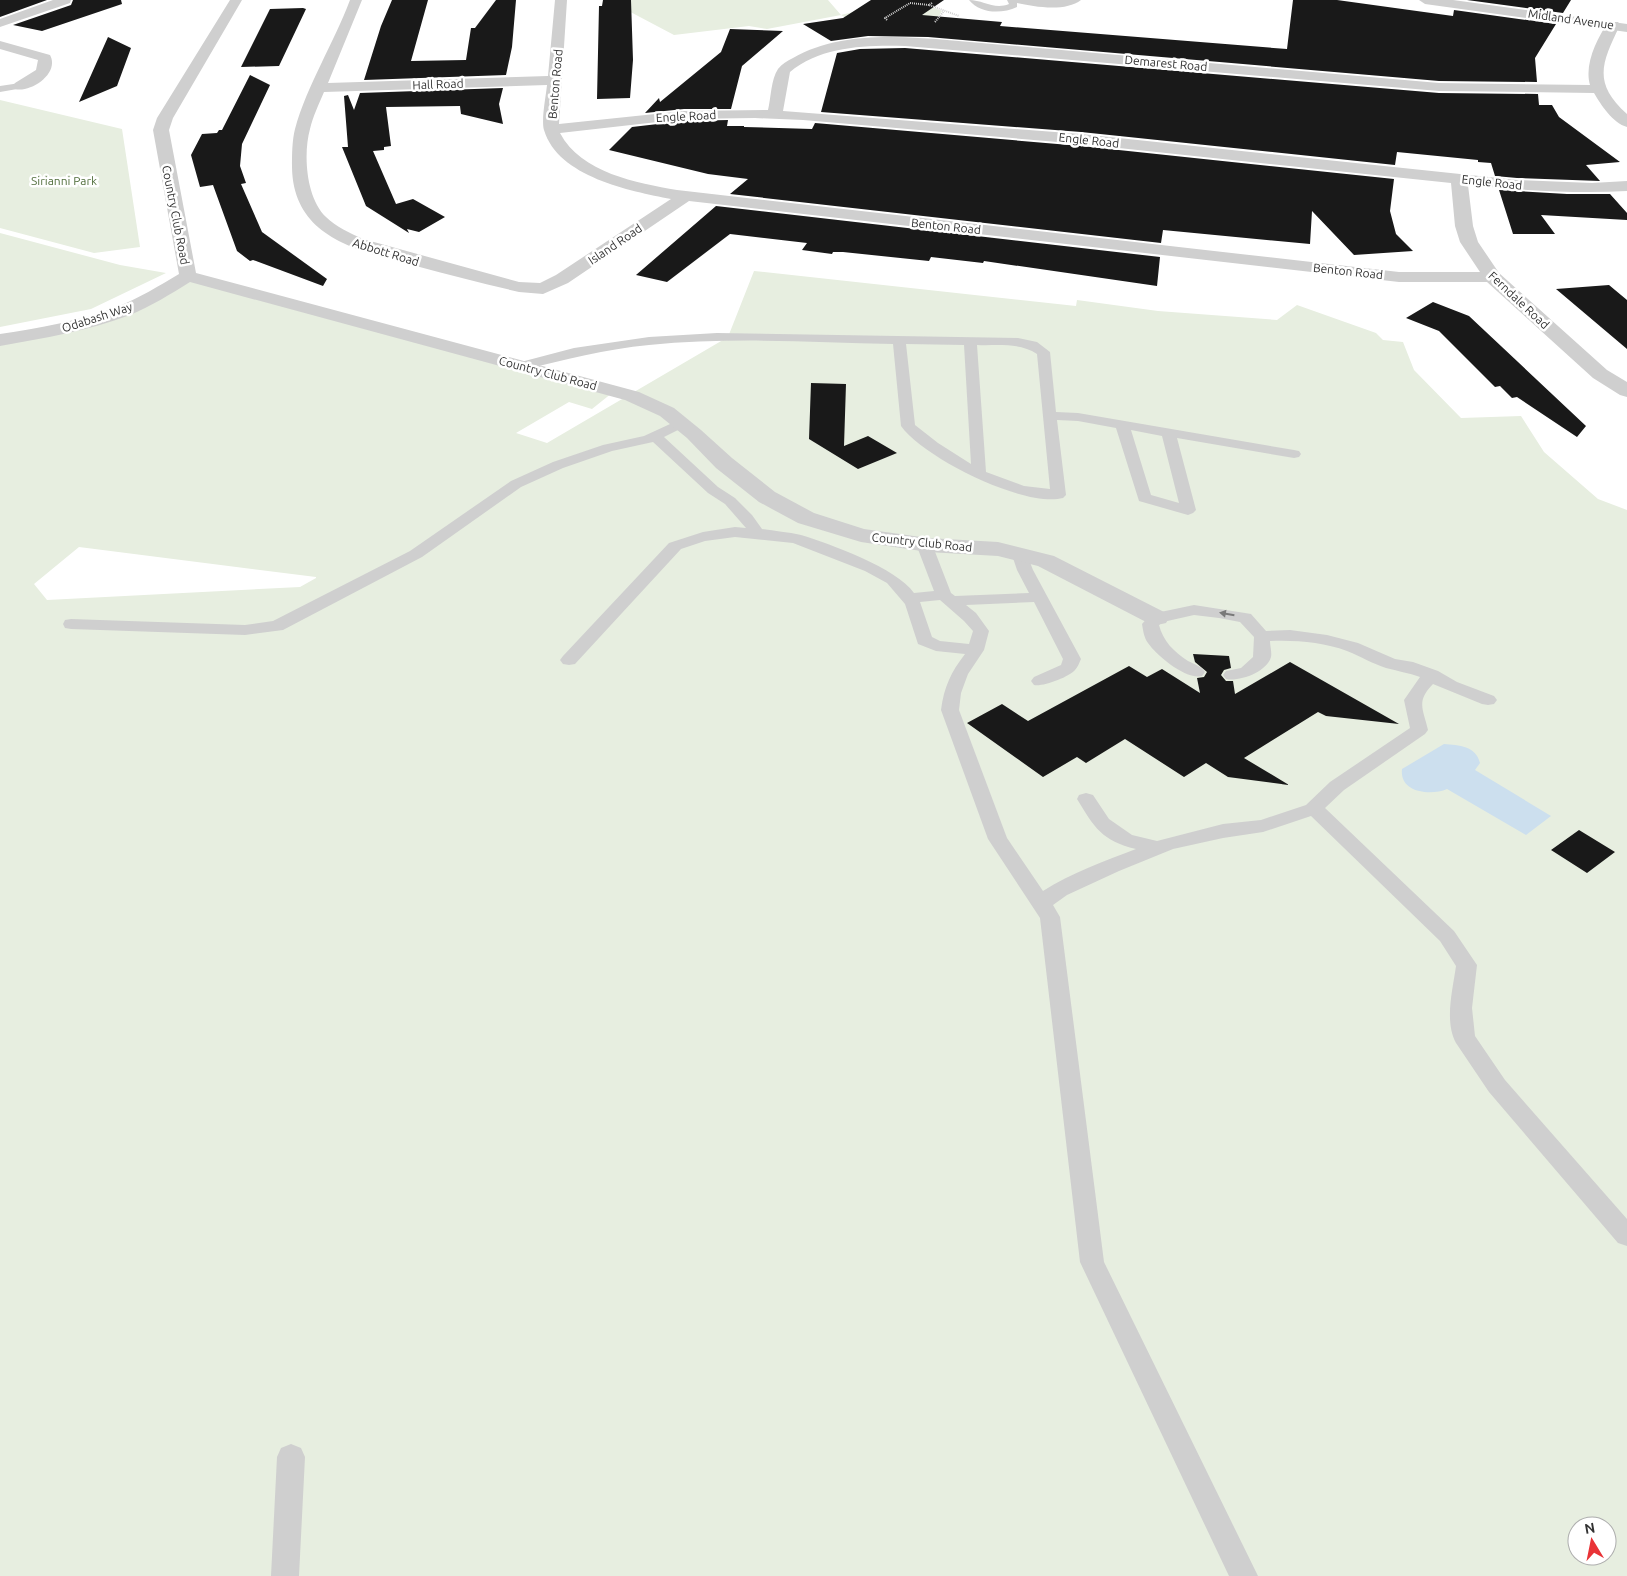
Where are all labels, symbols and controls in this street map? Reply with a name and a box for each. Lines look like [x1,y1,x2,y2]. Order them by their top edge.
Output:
street label: Midland Avenue [1527,7,1615,31]
street label: Benton Road [545,49,565,119]
street label: Demarest Road [1124,53,1208,73]
street label: Hall Road [412,77,464,91]
street label: Engle Road [655,108,717,124]
street label: Engle Road [1058,130,1120,150]
street label: Country Club Road [160,164,192,266]
street label: Engle Road [1461,172,1523,192]
park label: Sirianni Park [31,174,97,187]
street label: Benton Road [910,216,982,236]
street label: Island Road [586,221,644,267]
street label: Abbott Road [351,236,421,268]
street label: Benton Road [1312,261,1384,281]
street label: Ferndale Road [1486,269,1552,331]
street label: Odabash Way [60,299,134,335]
street label: Country Club Road [498,354,598,392]
street label: Country Club Road [871,530,973,554]
one-way arrow [1218,610,1234,618]
north arrow [1567,1516,1617,1566]
text: N [1583,1519,1596,1537]

